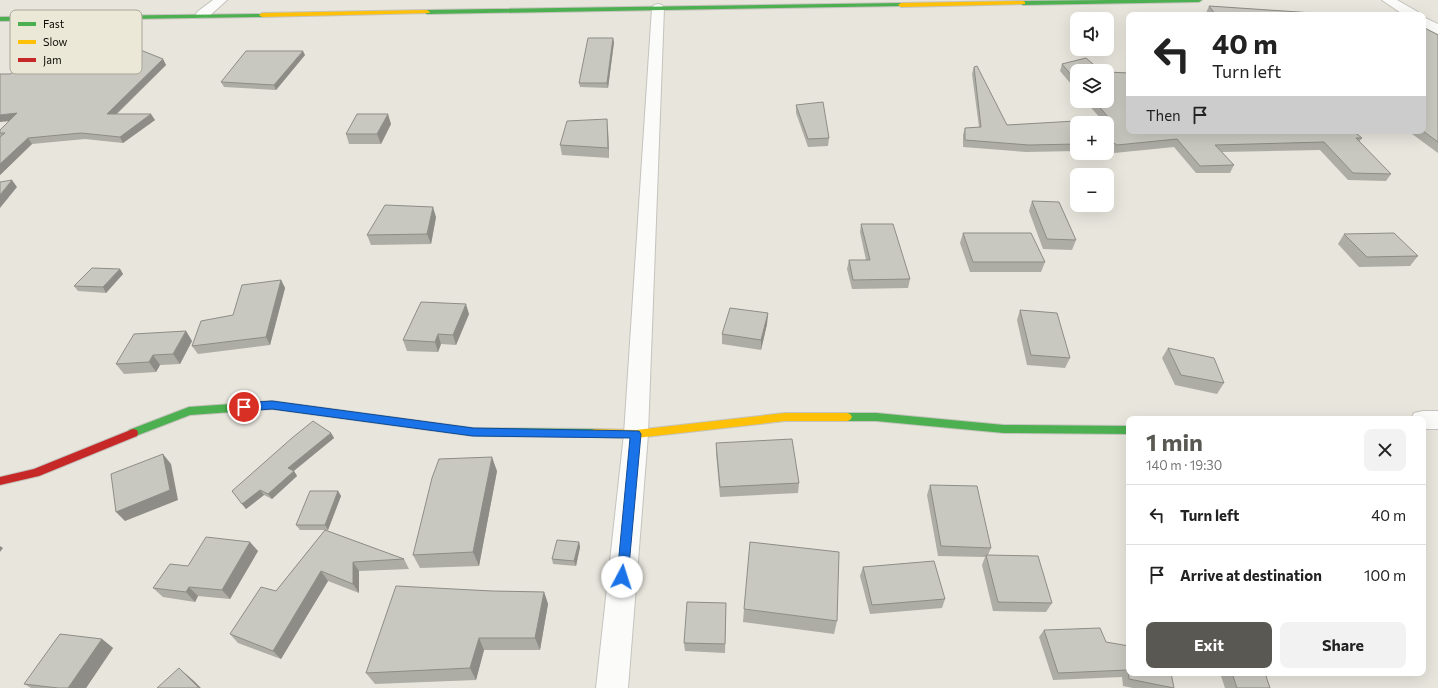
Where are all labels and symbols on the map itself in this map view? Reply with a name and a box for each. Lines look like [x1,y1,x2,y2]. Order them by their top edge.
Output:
legend [10,10,142,74]
text: Fast [43,17,65,30]
text: Slow [43,35,68,48]
text: Jam [43,53,62,67]
pin [227,390,261,424]
position arrow [601,556,643,598]

